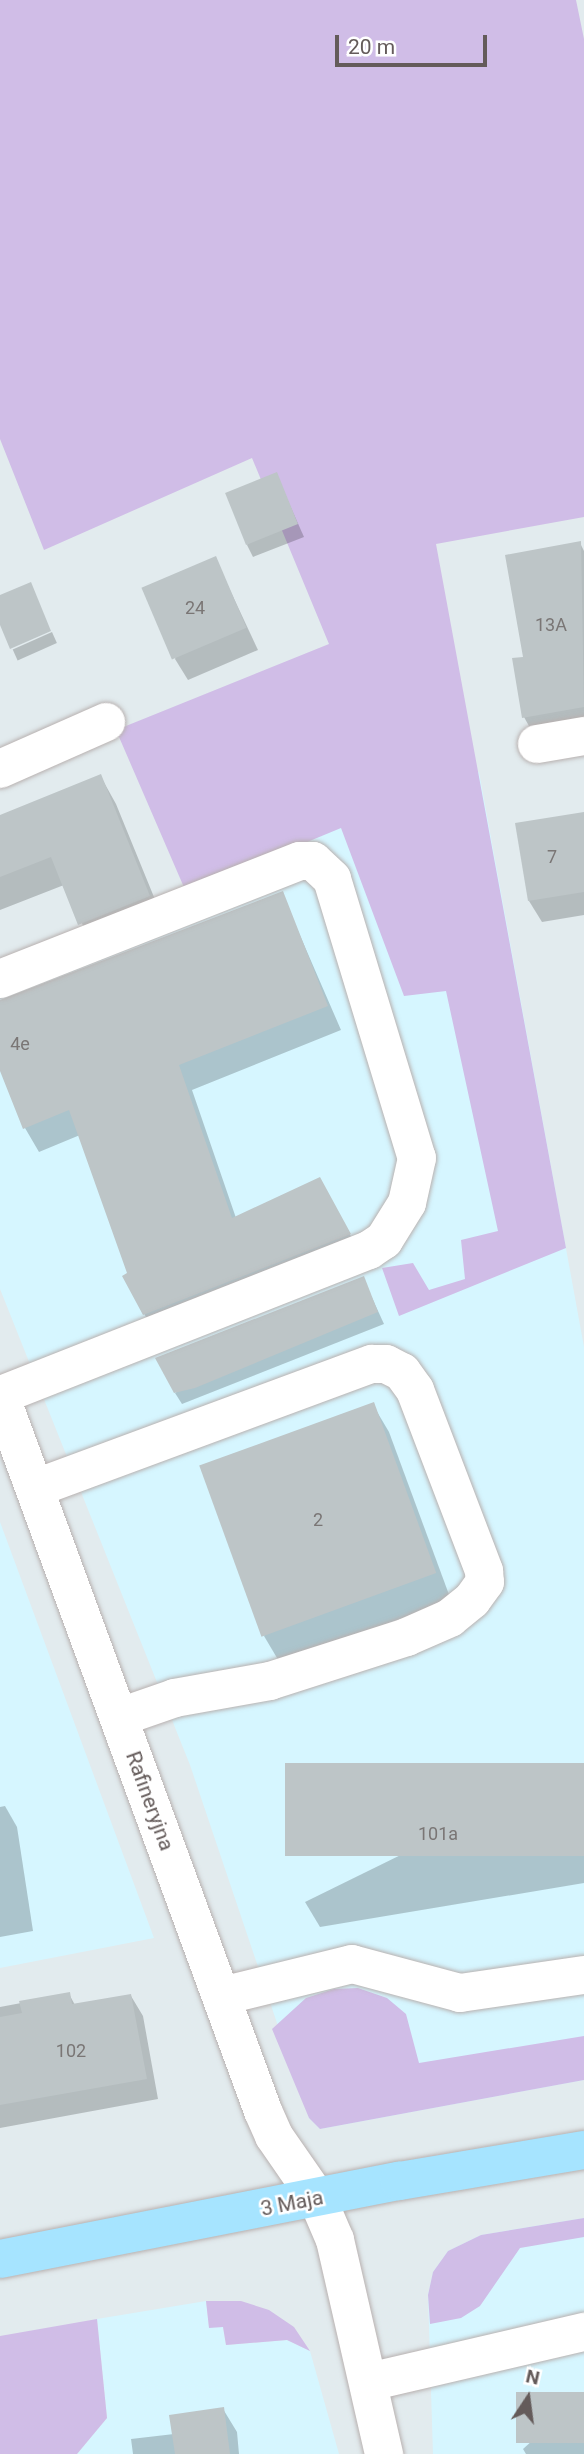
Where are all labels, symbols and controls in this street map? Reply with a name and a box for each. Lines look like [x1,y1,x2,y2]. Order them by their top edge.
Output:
scale bar [339,21,491,65]
text: 20 m [348,35,395,59]
house number: 24 [185,597,205,619]
house number: 13A [535,614,567,636]
house number: 7 [547,846,557,868]
house number: 4e [10,1033,30,1055]
house number: 2 [313,1509,323,1531]
street label: Rafineryjna [120,1748,180,1854]
house number: 101a [418,1823,458,1845]
house number: 102 [56,2040,86,2062]
street label: 3 Maja [259,2185,325,2221]
north arrow [493,2363,563,2433]
text: N [524,2364,542,2390]

